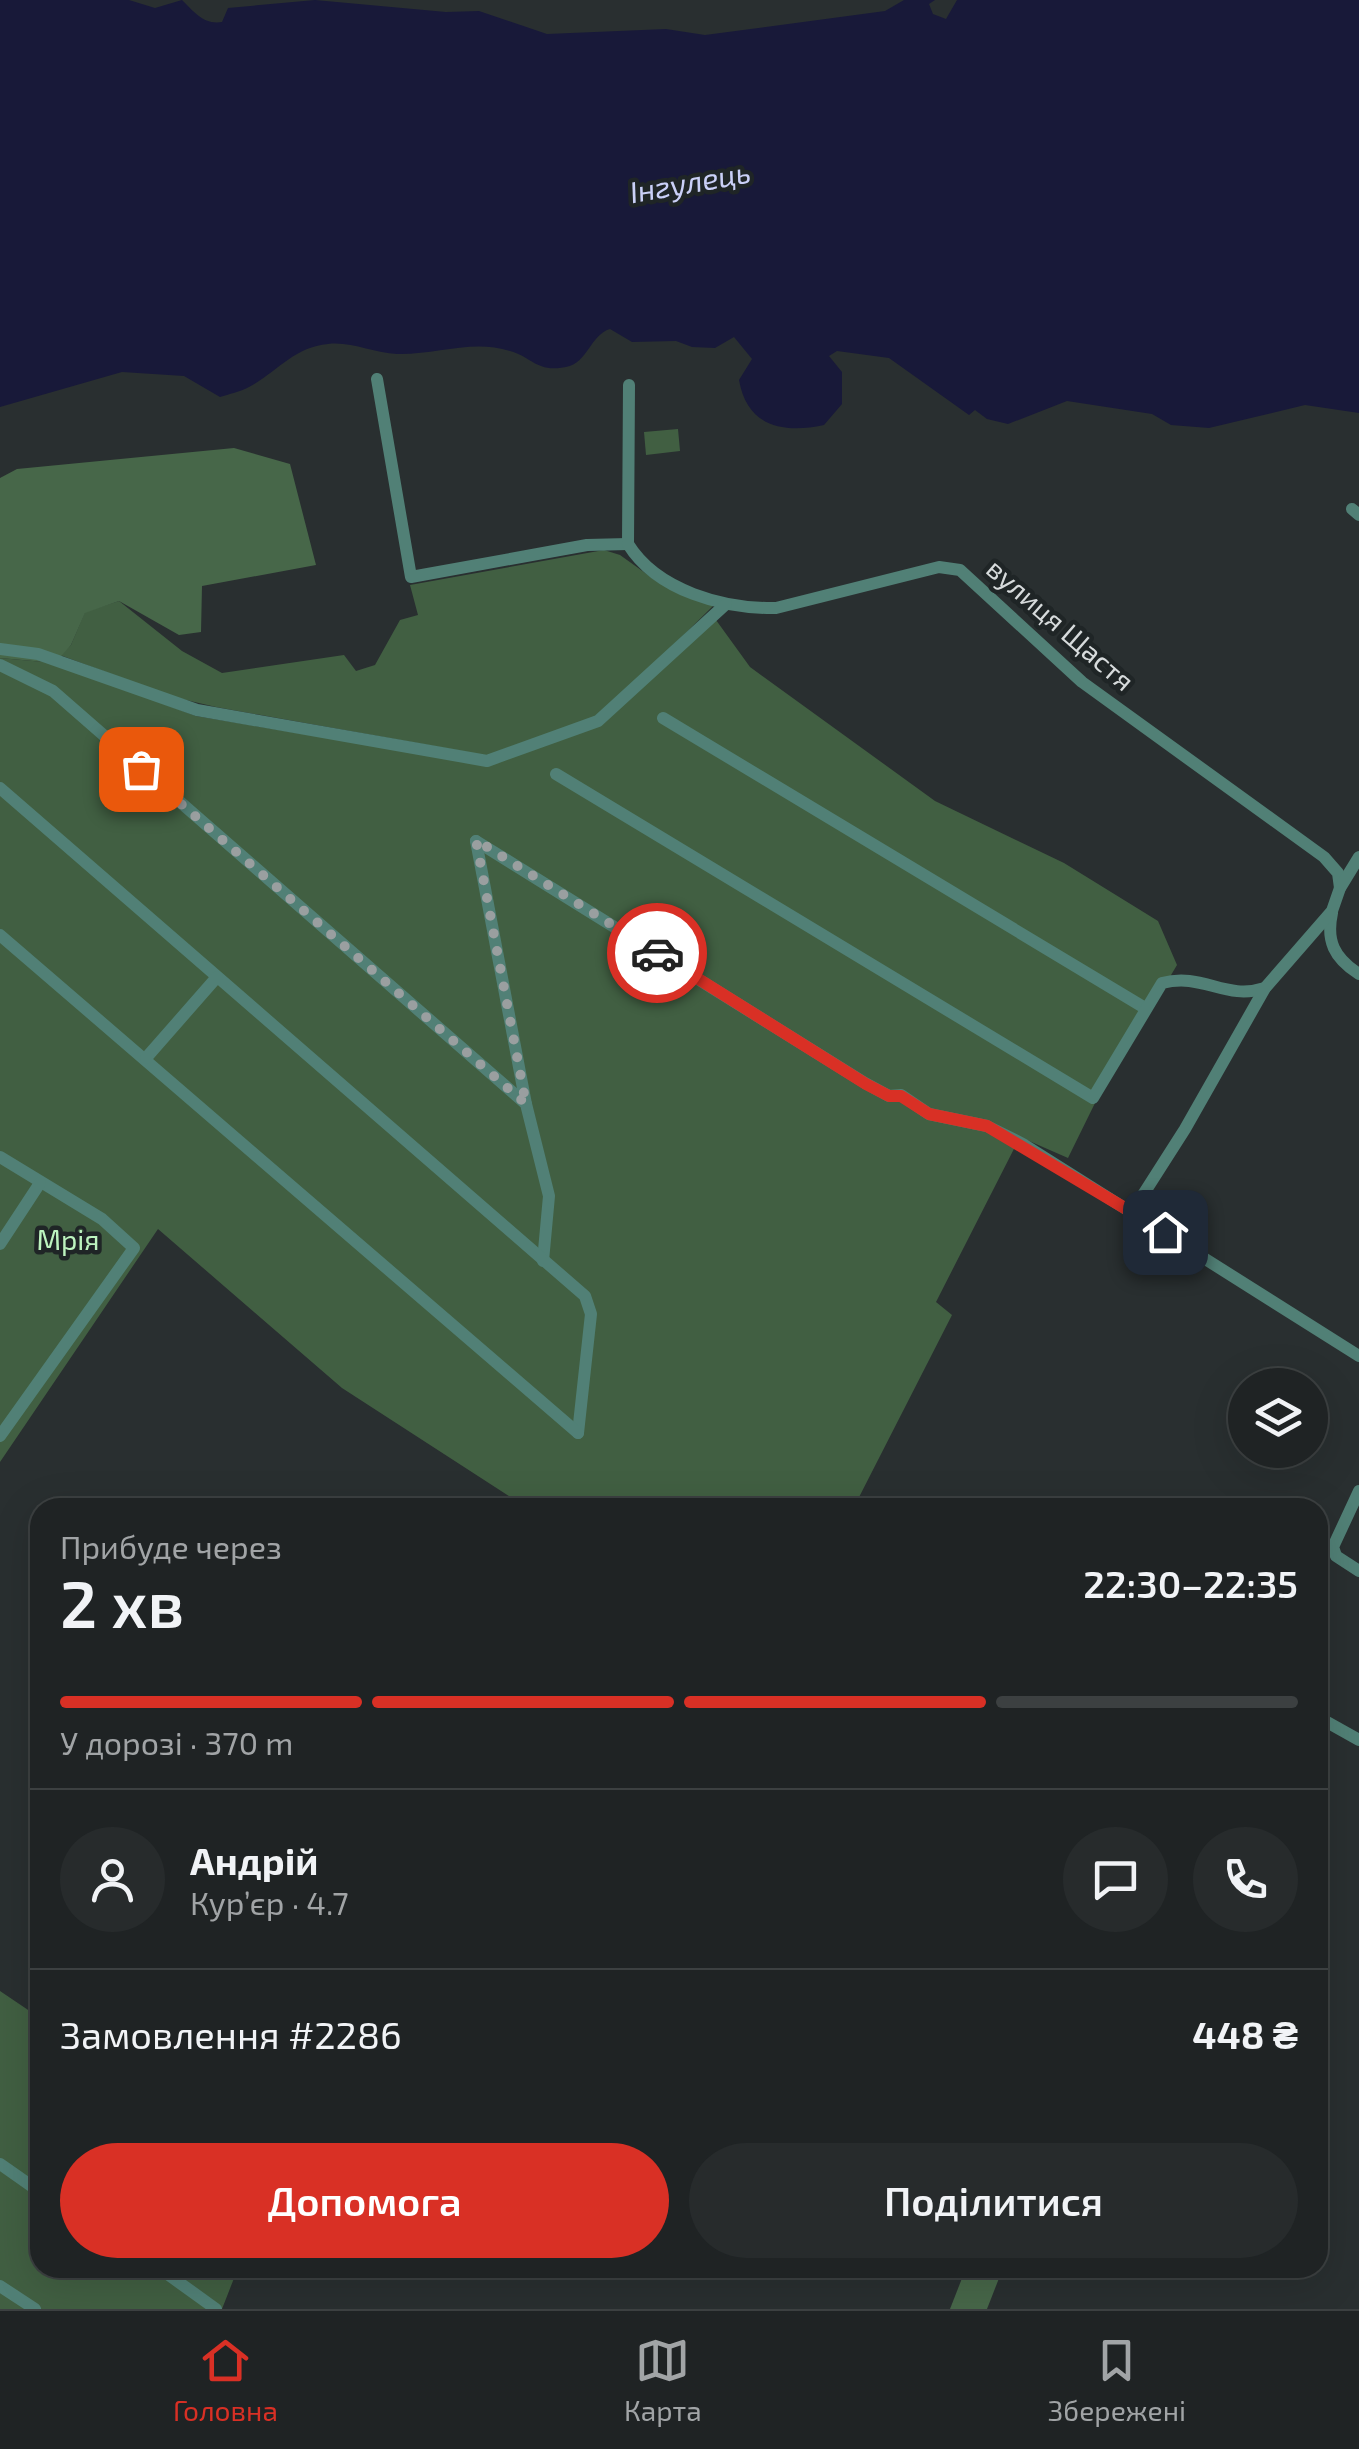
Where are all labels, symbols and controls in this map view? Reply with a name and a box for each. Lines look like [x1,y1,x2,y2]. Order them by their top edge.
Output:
water label: Інгулець [627,153,753,209]
street label: вулиця Щастя [980,551,1142,697]
pin [99,727,184,812]
icon: bag [114,742,169,797]
courier [607,903,707,1003]
icon: car [630,926,685,981]
pin [1123,1190,1208,1275]
icon: home [1138,1205,1193,1260]
park label: Мрія [36,1222,100,1256]
map controls [1228,1368,1328,1468]
button: layers [1228,1368,1328,1468]
text: Прибуде через [60,1527,282,1565]
text: 22:30–22:35 [1083,1560,1298,1606]
text: 2 хв [60,1563,184,1641]
text: У дорозі · 370 m [60,1723,293,1761]
button: person [60,1827,165,1932]
button: chat [1063,1827,1168,1932]
button: phone [1193,1827,1298,1932]
text: Андрій [190,1837,318,1883]
text: Кур’єр · 4.7 [190,1883,349,1921]
text: Замовлення #2286 [60,2011,402,2057]
text: 448 ₴ [1192,2011,1298,2057]
button: Допомога [60,2143,669,2258]
button: Поділитися [689,2143,1298,2258]
tab: Головна [173,2333,278,2427]
tab: Карта [624,2333,702,2427]
tab: Збережені [1048,2333,1186,2427]

